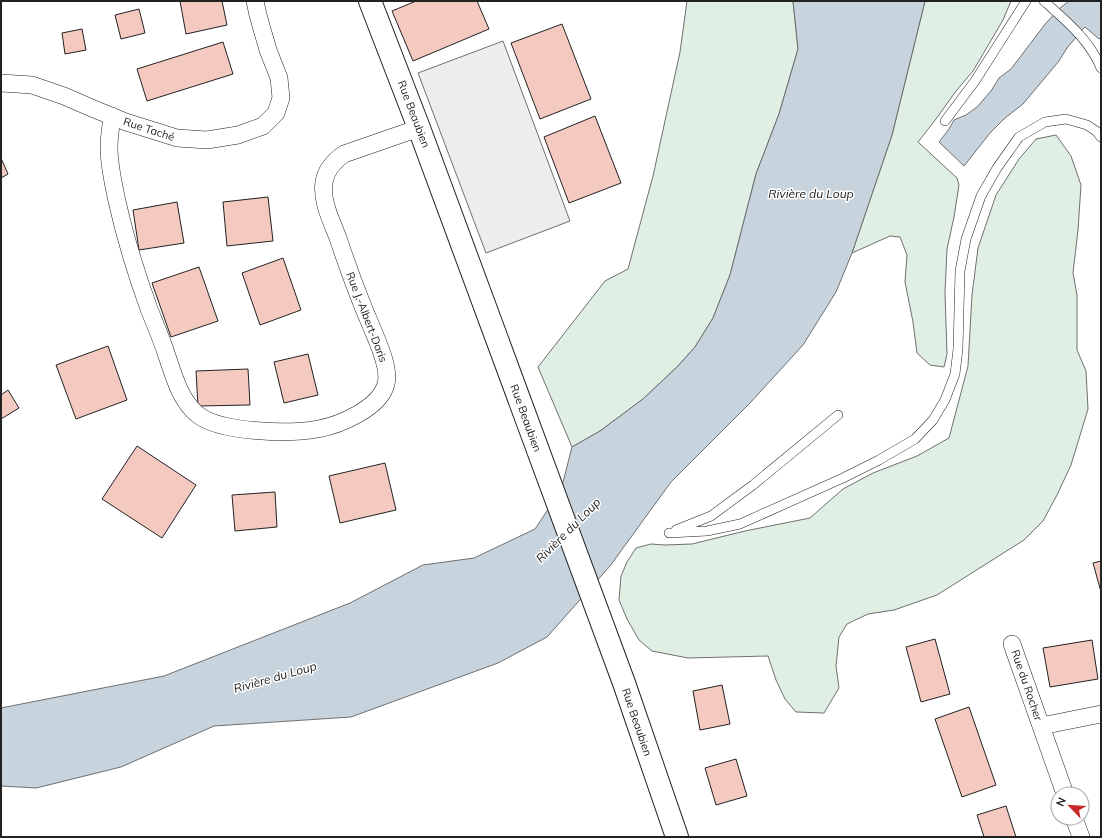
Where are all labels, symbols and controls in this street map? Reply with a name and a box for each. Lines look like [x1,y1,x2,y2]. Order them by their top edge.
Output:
street label: Rue Beaubien [395,78,433,150]
street label: Rue Taché [122,114,176,144]
water label: Rivière du Loup [768,186,854,201]
street label: Rue J.-Albert-Daris [343,270,391,364]
street label: Rue Beaubien [507,382,545,454]
water label: Rivière du Loup [532,494,604,566]
street label: Rue du Rocher [1008,648,1046,722]
water label: Rivière du Loup [232,658,318,696]
street label: Rue Beaubien [619,686,655,758]
north arrow [1050,786,1090,826]
text: N [1053,795,1069,808]

